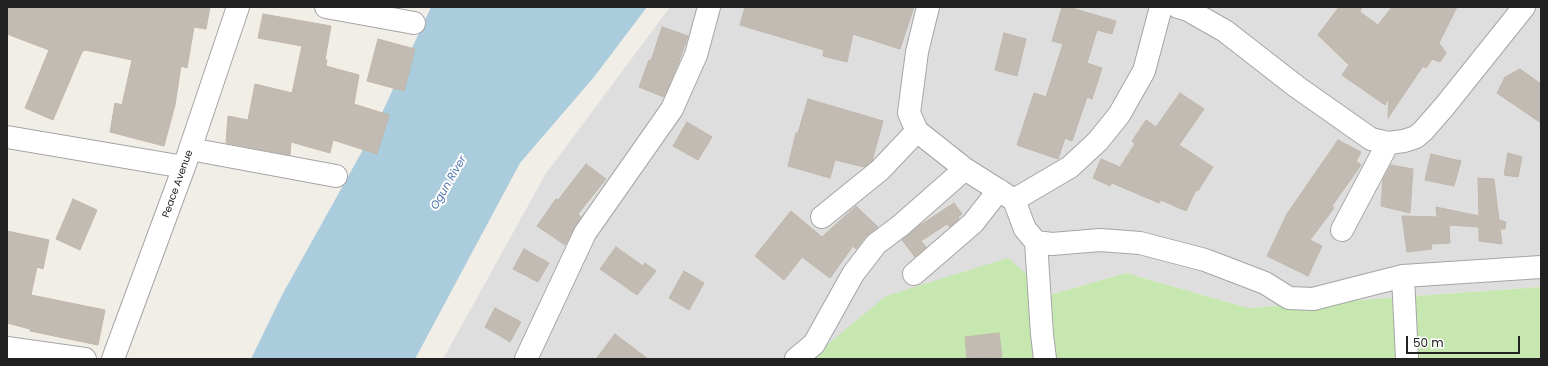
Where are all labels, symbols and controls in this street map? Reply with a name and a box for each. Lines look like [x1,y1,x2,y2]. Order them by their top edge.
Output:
street label: Peace Avenue [160,148,196,220]
water label: Ogun River [428,154,470,212]
scale bar [1408,328,1522,354]
text: 50 m [1413,334,1444,351]

